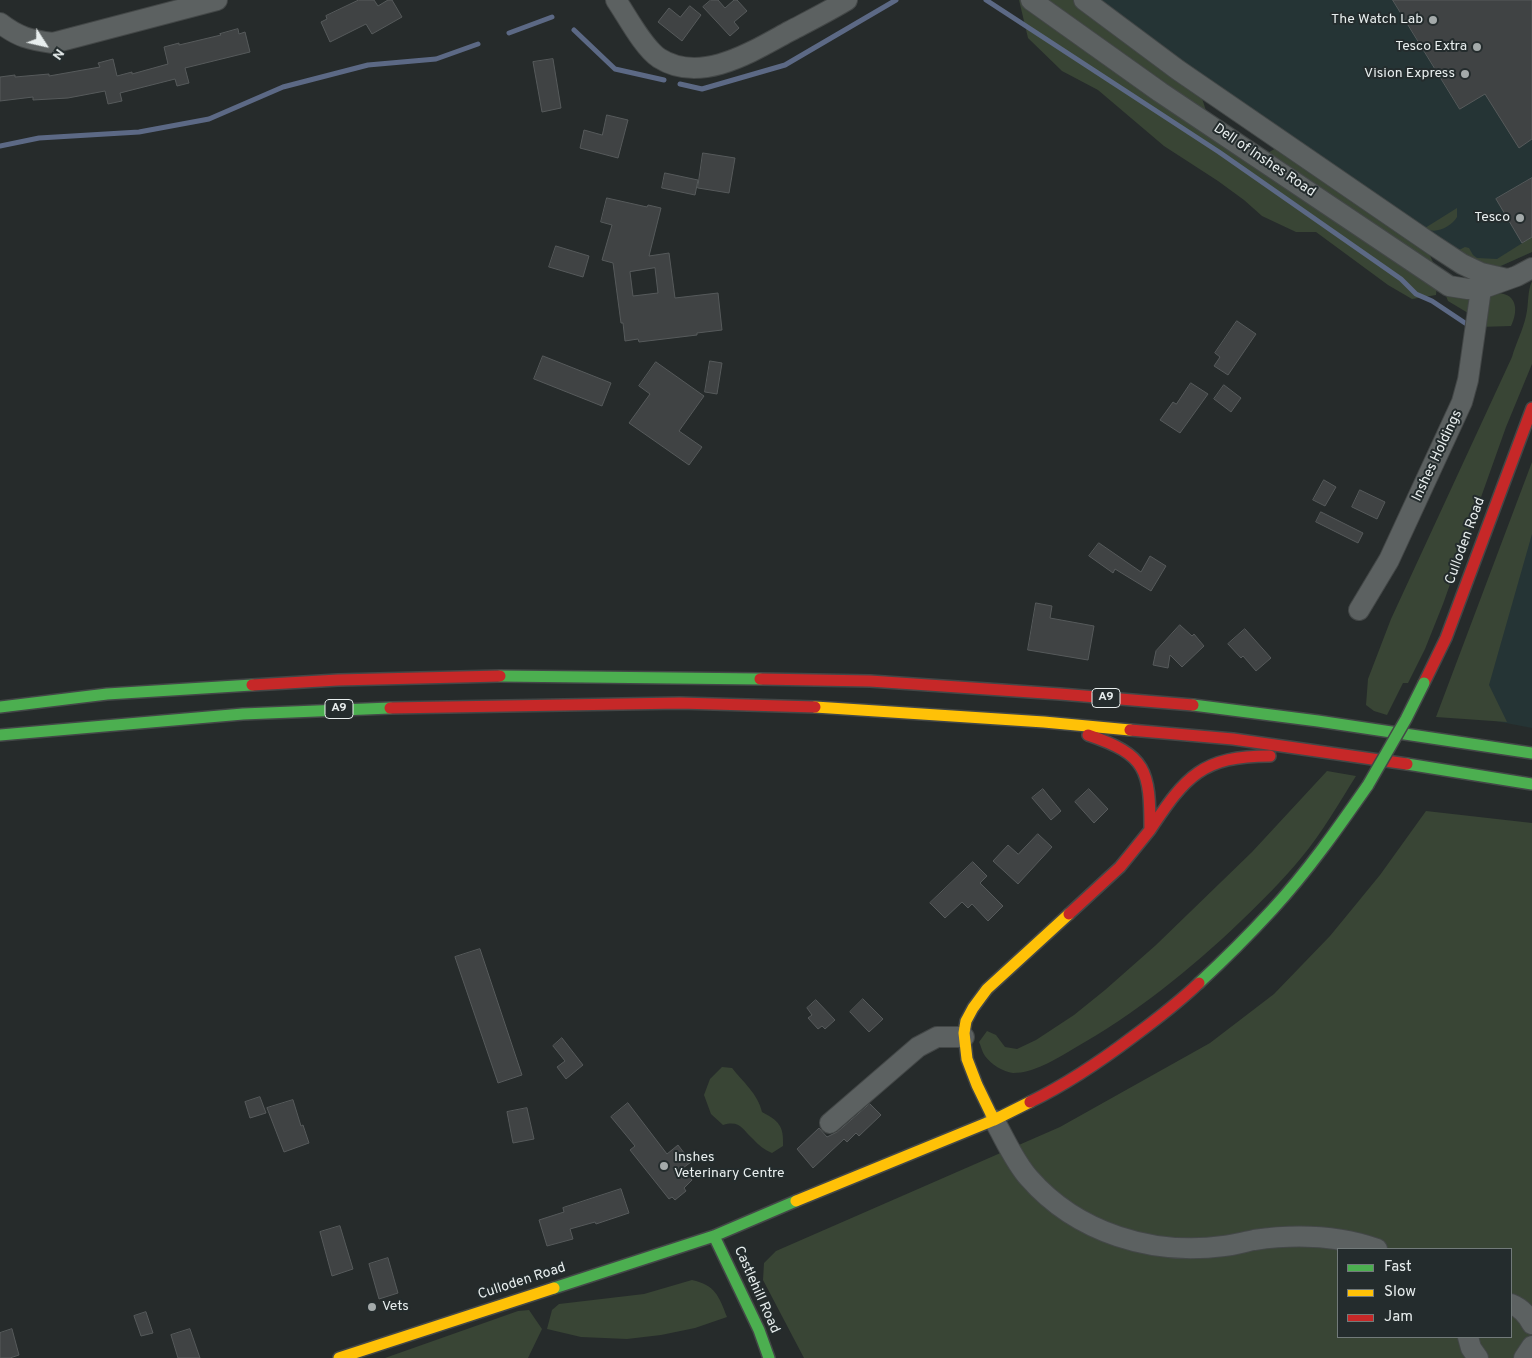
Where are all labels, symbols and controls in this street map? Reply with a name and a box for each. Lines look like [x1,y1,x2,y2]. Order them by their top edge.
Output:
place label: The Watch Lab [1331,12,1423,28]
marker: The Watch Lab [1427,14,1439,26]
north arrow [20,20,70,70]
place label: Tesco Extra [1395,39,1467,55]
marker: Tesco Extra [1471,41,1483,53]
text: N [48,45,68,63]
place label: Vision Express [1364,66,1455,82]
marker: Vision Express [1459,68,1471,80]
street label: Dell of Inshes Road [1210,121,1318,201]
place label: Tesco [1474,210,1510,226]
marker: Tesco [1514,212,1526,224]
street label: Inshes Holdings [1409,408,1467,504]
street label: Culloden Road [1442,495,1490,587]
road number: A9 [1092,688,1120,708]
road number: A9 [325,700,353,719]
place label: Inshes Veterinary Centre [674,1150,785,1182]
marker: Inshes Veterinary Centre [658,1160,670,1172]
street label: Castlehill Road [729,1244,783,1336]
legend [1337,1248,1512,1338]
text: Fast [1384,1258,1412,1277]
street label: Culloden Road [476,1260,568,1304]
text: Slow [1384,1283,1416,1302]
place label: Vets [382,1299,409,1315]
marker: Vets [366,1301,378,1313]
text: Jam [1384,1308,1413,1327]

